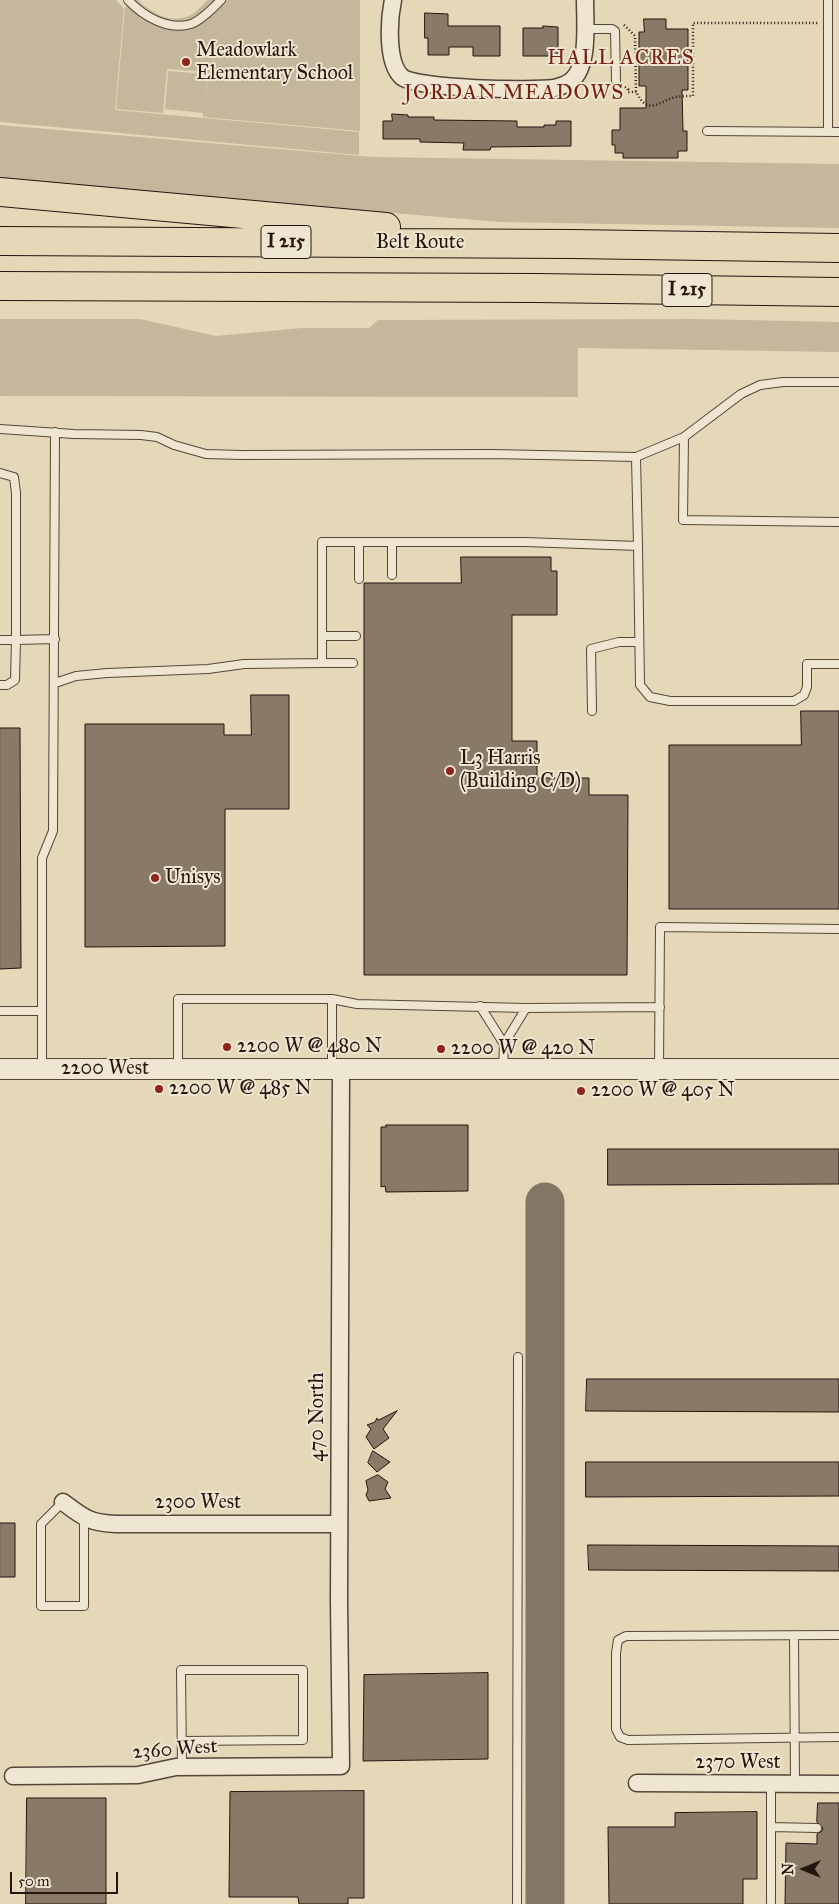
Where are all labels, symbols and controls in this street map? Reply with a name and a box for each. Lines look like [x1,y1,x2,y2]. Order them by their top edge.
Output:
place label: Meadowlark Elementary School [196,39,353,86]
district label: HALL ACRES [546,46,696,72]
marker: Meadowlark Elementary School [180,56,192,68]
district label: JORDAN MEADOWS [402,81,626,107]
road number: I 215 [261,226,311,258]
street label: Belt Route [376,231,464,255]
road number: I 215 [662,274,712,306]
place label: L3 Harris (Building C/D) [460,747,581,794]
marker: L3 Harris (Building C/D) [444,765,456,777]
place label: Unisys [165,866,221,890]
marker: Unisys [149,872,161,884]
place label: 2200 W @ 480 N [237,1035,382,1059]
place label: 2200 W @ 420 N [451,1037,595,1061]
marker: 2200 W @ 480 N [221,1041,233,1053]
marker: 2200 W @ 420 N [435,1043,447,1055]
street label: 2200 West [61,1057,149,1081]
place label: 2200 W @ 485 N [169,1077,312,1101]
place label: 2200 W @ 405 N [591,1079,735,1103]
marker: 2200 W @ 485 N [153,1083,165,1095]
marker: 2200 W @ 405 N [575,1085,587,1097]
street label: 470 North [306,1372,330,1462]
street label: 2300 West [155,1491,241,1515]
street label: 2360 West [132,1735,218,1765]
street label: 2370 West [695,1751,781,1775]
north arrow [779,1844,829,1894]
scale bar [12,1862,120,1894]
text: N [780,1863,797,1875]
text: 50 m [18,1872,50,1890]

